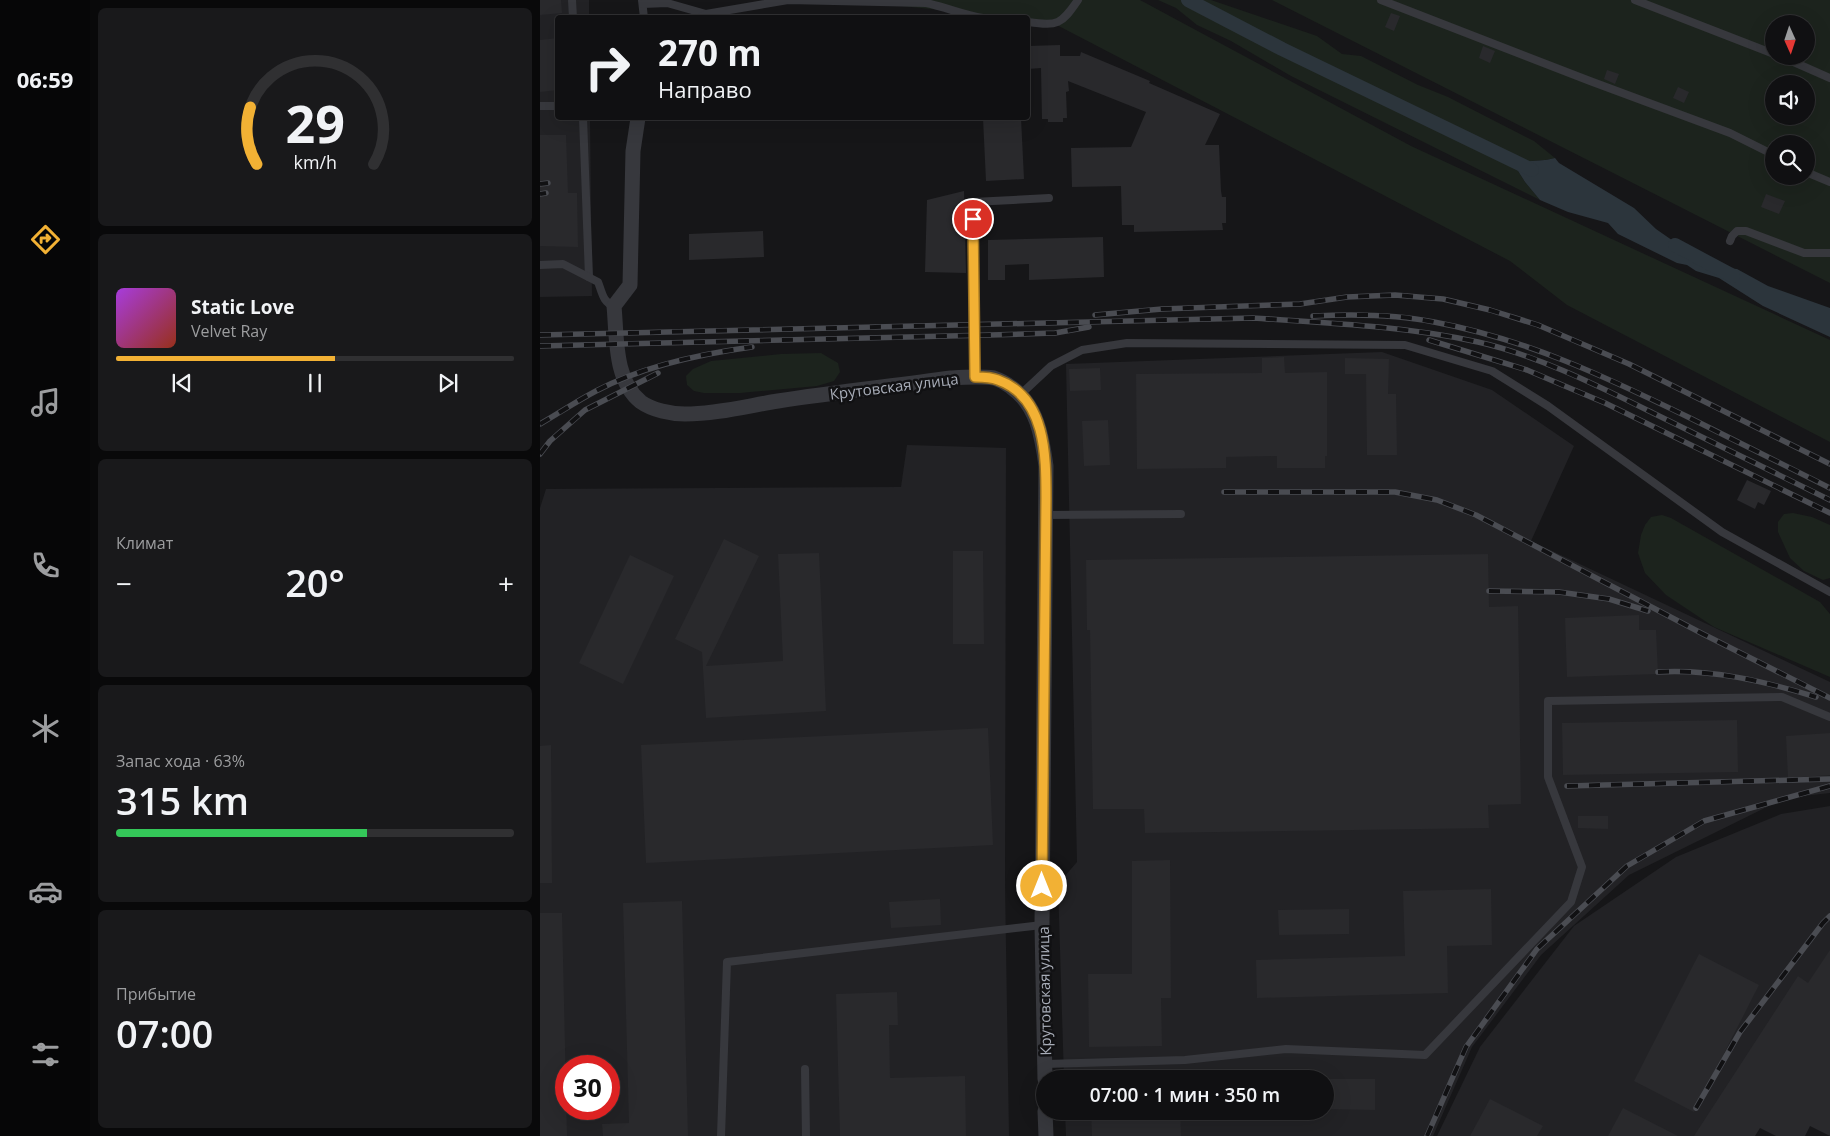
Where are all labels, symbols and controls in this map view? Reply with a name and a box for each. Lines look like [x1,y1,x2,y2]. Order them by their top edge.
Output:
north arrow [1765,15,1815,65]
map controls [1765,15,1815,185]
text: 270 m [658,29,762,76]
icon: right [575,35,640,100]
text: 06:59 [17,64,73,94]
text: Направо [658,74,752,104]
button: sound [1765,75,1815,125]
text: 29 [285,87,345,158]
button: search [1765,135,1815,185]
text: km/h [293,150,337,174]
pin [952,198,994,240]
icon: arrive [959,205,987,233]
icon: directions [28,222,63,257]
text: Static Love [191,294,294,320]
text: Velvet Ray [191,320,267,342]
street label: Крутовская улица [829,368,959,404]
icon: previous [168,369,196,397]
icon: pause [301,369,329,397]
icon: next [434,369,462,397]
icon: music [28,385,63,420]
text: Климат [116,532,173,554]
icon: phone [28,548,63,583]
text: 20° [285,556,345,608]
text: − [116,564,132,602]
text: + [498,564,514,602]
icon: climate [28,711,63,746]
text: Запас хода · 63% [116,750,245,772]
text: 315 km [116,774,249,826]
position arrow [1015,859,1067,911]
icon: car [28,874,63,909]
street label: Крутовская улица [1033,926,1055,1056]
text: Прибытие [116,983,196,1005]
text: 07:00 [116,1007,213,1059]
icon: filters [28,1037,63,1072]
speed limit sign: 30 [555,1055,620,1120]
text: 07:00 · 1 мин · 350 m [1090,1082,1280,1108]

